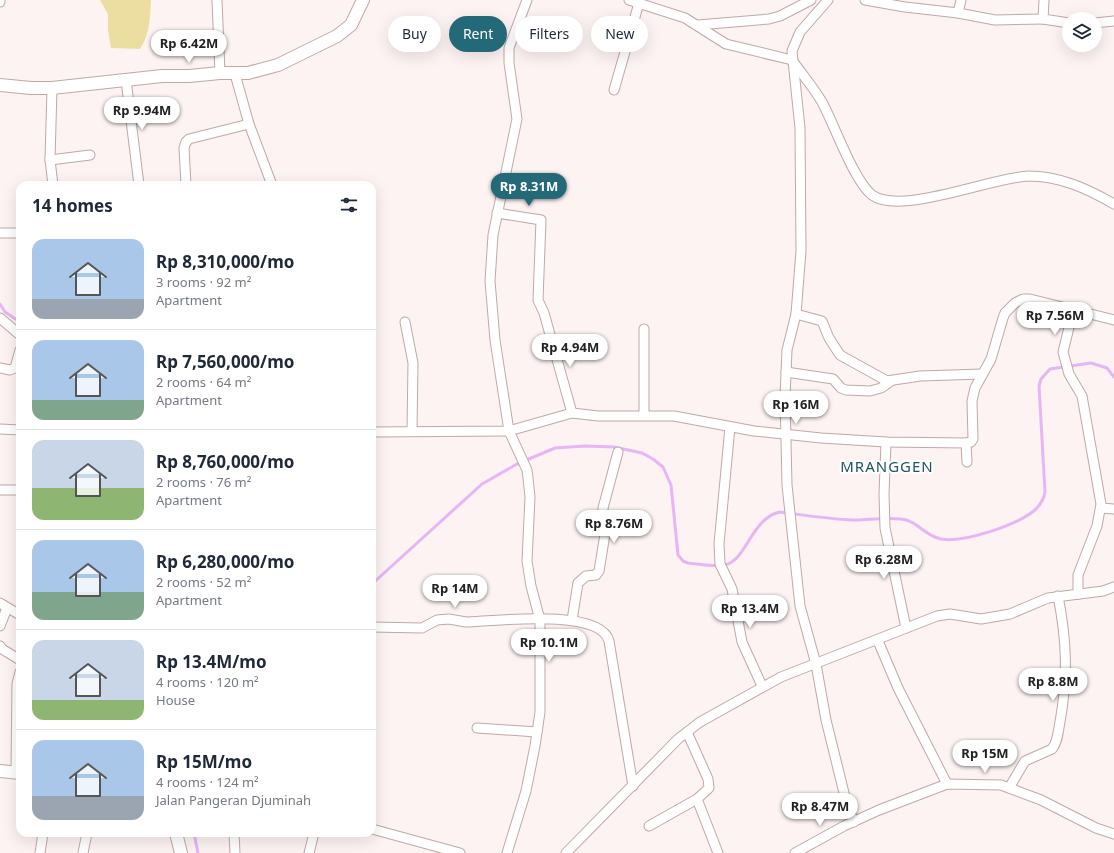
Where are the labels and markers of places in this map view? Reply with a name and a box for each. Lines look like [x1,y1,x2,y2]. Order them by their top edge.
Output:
pin: Rp 6.42M [148,30,230,64]
pin: Rp 9.94M [101,97,183,131]
pin: Rp 8.31M [488,173,570,207]
pin: Rp 7.56M [1014,302,1096,336]
pin: Rp 4.94M [529,334,611,368]
pin: Rp 16M [763,391,829,425]
pin: Rp 8.76M [573,510,655,544]
pin: Rp 6.28M [843,546,925,580]
pin: Rp 14M [422,575,488,609]
pin: Rp 13.4M [709,595,791,629]
pin: Rp 10.1M [508,629,590,663]
pin: Rp 8.8M [1016,668,1090,702]
pin: Rp 15M [952,740,1018,774]
pin: Rp 8.47M [779,793,861,827]

